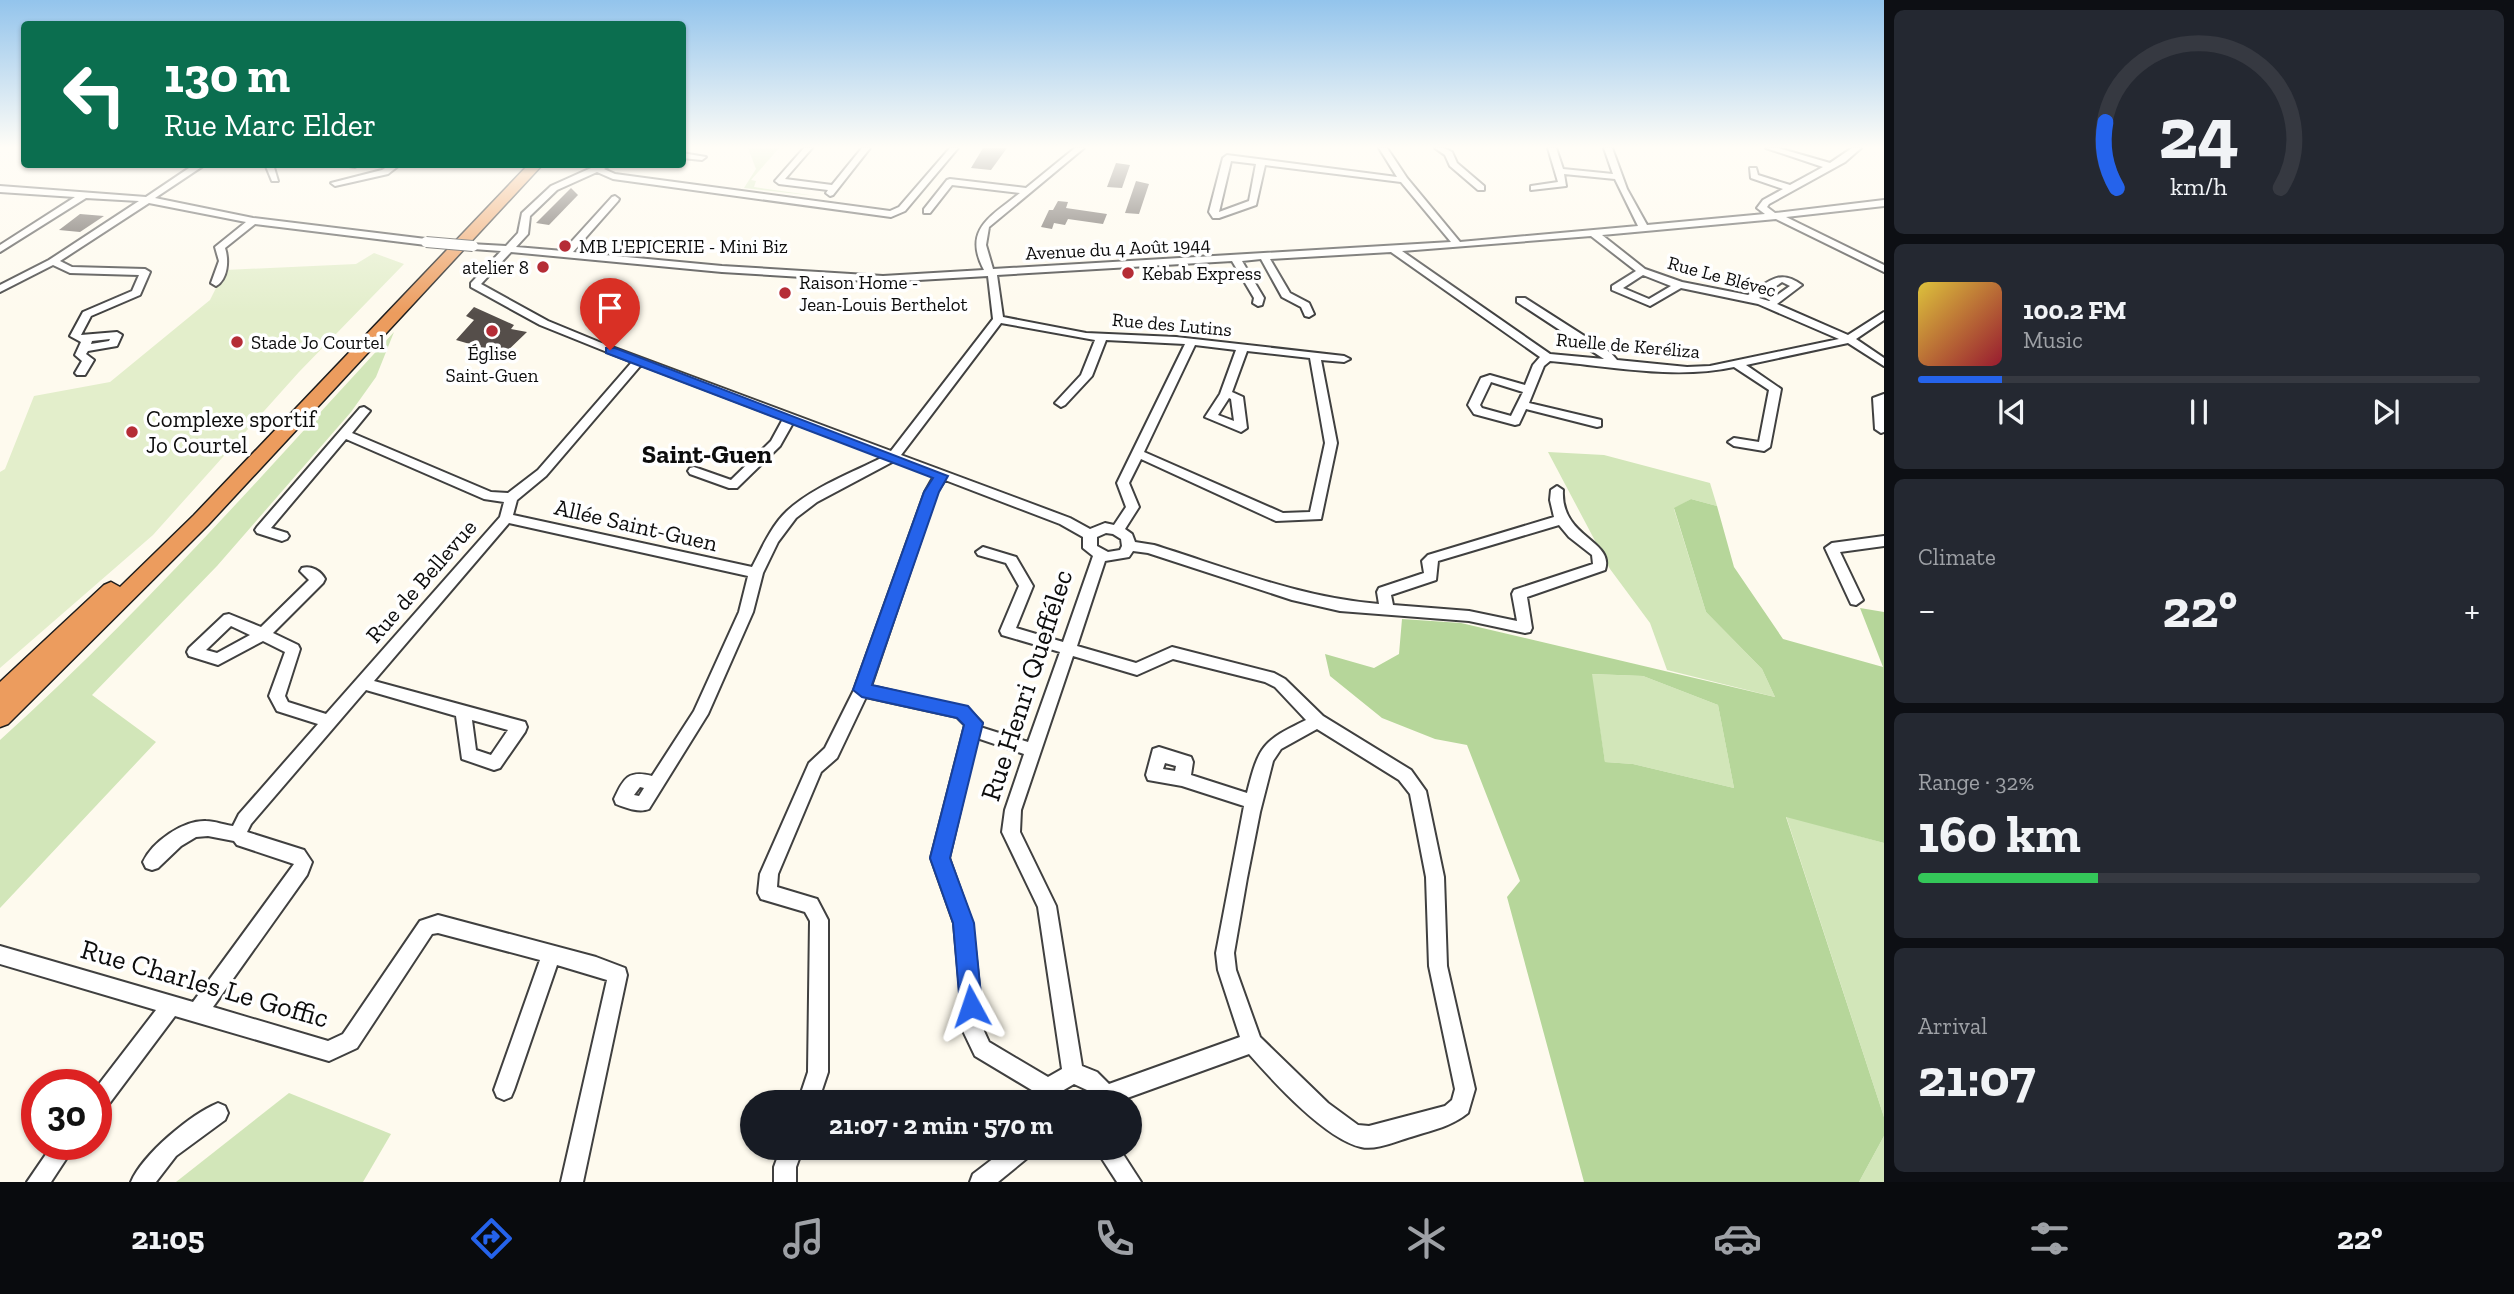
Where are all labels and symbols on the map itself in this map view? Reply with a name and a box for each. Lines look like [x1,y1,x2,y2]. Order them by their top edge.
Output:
street label: Avenue du 4 Août 1944 [1025,232,1211,265]
place label: MB L'EPICERIE - Mini Biz [579,235,788,258]
marker: MB L'EPICERIE - Mini Biz [557,238,573,254]
street label: Rue Le Blévec [1665,251,1779,302]
place label: atelier 8 [462,256,529,279]
marker: atelier 8 [535,259,551,275]
place label: Kebab Express [1142,262,1261,285]
marker: Kebab Express [1120,265,1136,281]
place label: Raison Home - Jean-Louis Berthelot [799,271,968,316]
pin [580,278,640,350]
marker: Raison Home - Jean-Louis Berthelot [777,285,793,301]
street label: Rue des Lutins [1111,308,1233,341]
marker: Église Saint-Guen [484,323,500,339]
street label: Ruelle de Keréliza [1555,328,1701,363]
place label: Stade Jo Courtel [251,331,385,354]
marker: Stade Jo Courtel [229,334,245,350]
place label: Église Saint-Guen [446,342,538,387]
place label: Complexe sportif Jo Courtel [146,405,317,459]
marker: Complexe sportif Jo Courtel [124,424,140,440]
district label: Saint-Guen [642,438,773,470]
street label: Allée Saint-Guen [552,493,720,557]
street label: Rue de Bellevue [360,513,482,649]
street label: Rue Henri Queffélec [973,565,1079,805]
street label: Rue Charles Le Goffic [77,932,333,1035]
position arrow [934,969,1008,1043]
speed limit sign: 30 [21,1069,112,1160]

